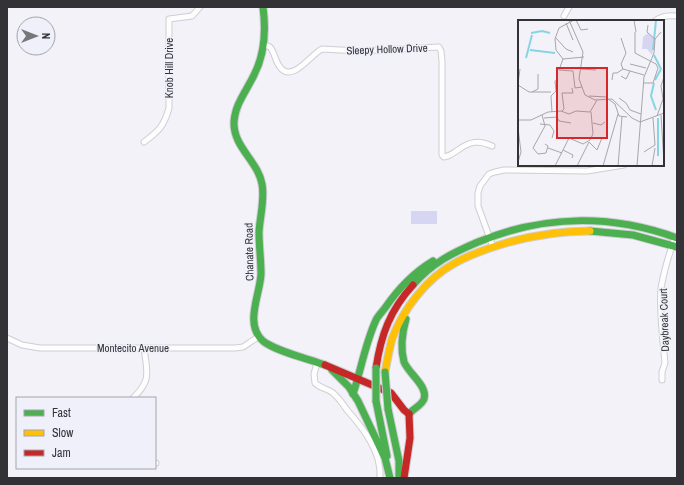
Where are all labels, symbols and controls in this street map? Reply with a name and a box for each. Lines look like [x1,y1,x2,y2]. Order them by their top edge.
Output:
north arrow [16,16,56,56]
inset map [518,20,664,166]
text: N [39,33,53,39]
street label: Knob Hill Drive [162,38,176,98]
street label: Sleepy Hollow Drive [346,41,428,57]
street label: Chanate Road [241,223,257,281]
street label: Daybreak Court [656,288,672,352]
street label: Montecito Avenue [97,341,169,355]
legend [16,397,156,469]
text: Fast [52,405,71,421]
text: Slow [52,425,74,441]
text: Jam [52,445,71,461]

